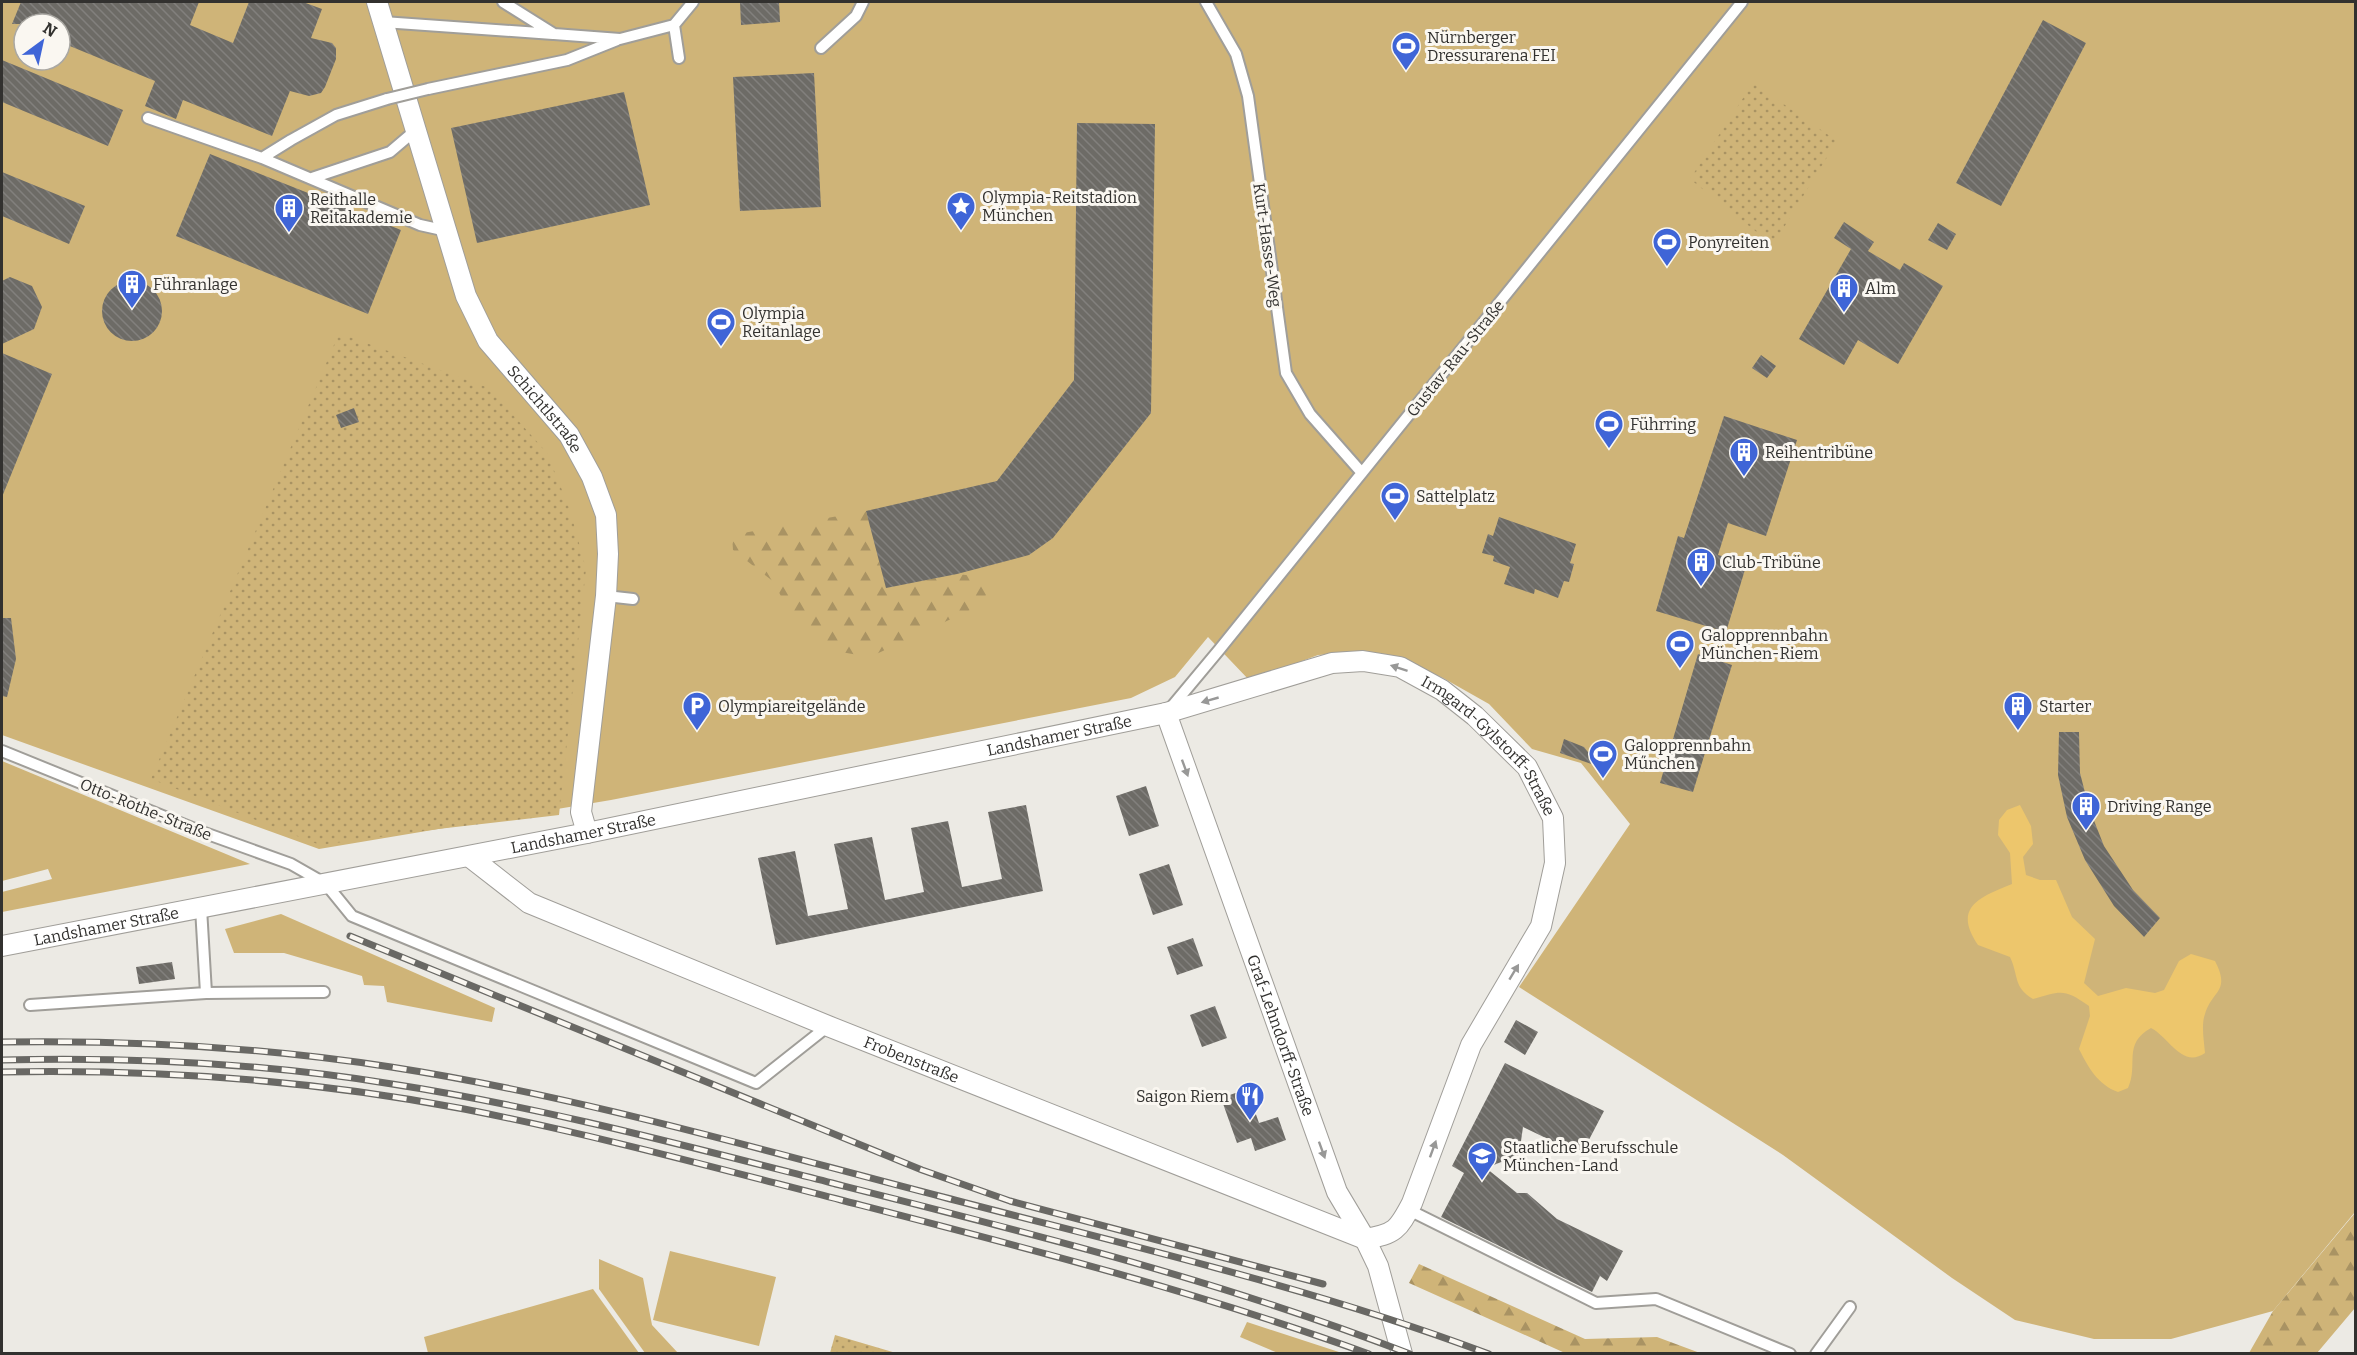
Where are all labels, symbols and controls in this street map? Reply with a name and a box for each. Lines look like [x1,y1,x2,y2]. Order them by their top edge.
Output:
north arrow [12,12,72,72]
text: N [40,19,60,41]
place label: Nürnberger Dressurarena FEI [1427,28,1556,65]
sports icon: Nürnberger Dressurarena FEI [1390,30,1422,72]
street label: Kurt-Hasse-Weg [1249,182,1286,309]
place label: Olympia-Reitstadion München [982,188,1137,225]
place label: Reithalle Reitakademie [310,190,412,227]
place icon: Olympia-Reitstadion München [945,190,977,232]
building icon: Reithalle Reitakademie [273,192,305,234]
sports icon: Ponyreiten [1651,226,1683,268]
place label: Ponyreiten [1688,233,1769,252]
building icon: Führanlage [116,268,148,310]
building icon: Alm [1828,272,1860,314]
place label: Führanlage [153,275,238,294]
place label: Alm [1865,279,1896,298]
street label: Gustav-Rau-Straße [1403,296,1508,420]
place label: Olympia Reitanlage [742,304,821,341]
sports icon: Olympia Reitanlage [705,306,737,348]
street label: Schichtlstraße [503,361,586,456]
sports icon: Führring [1593,408,1625,450]
place label: Führring [1630,415,1696,434]
building icon: Reihentribüne [1728,436,1760,478]
place label: Reihentribüne [1765,443,1873,462]
sports icon: Sattelplatz [1379,480,1411,522]
place label: Sattelplatz [1416,487,1495,506]
building icon: Club-Tribüne [1685,546,1717,588]
place label: Club-Tribüne [1722,553,1821,572]
place label: Galopprennbahn München-Riem [1701,626,1828,663]
sports icon: Galopprennbahn München-Riem [1664,628,1696,670]
one-way arrow [1390,663,1408,673]
street label: Irmgard-Gylstorff-Straße [1418,672,1559,819]
parking icon: Olympiareitgelände [681,690,713,732]
building icon: Starter [2002,690,2034,732]
one-way arrow [1201,696,1219,705]
place label: Olympiareitgelände [718,697,865,716]
place label: Starter [2039,697,2091,716]
street label: Landshamer Straße [985,711,1133,760]
place label: Galopprennbahn Műnchen [1624,736,1751,773]
sports icon: Galopprennbahn Műnchen [1587,738,1619,780]
one-way arrow [1181,759,1191,777]
street label: Otto-Rothe-Straße [77,774,214,845]
building icon: Driving Range [2070,790,2102,832]
place label: Driving Range [2107,797,2212,816]
street label: Landshamer Straße [509,810,657,858]
street label: Landshamer Straße [32,903,180,950]
street label: Graf-Lehndorff-Straße [1243,952,1318,1119]
one-way arrow [1509,963,1519,980]
street label: Frobenstraße [861,1032,962,1087]
restaurant icon: Saigon Riem [1234,1080,1266,1122]
place label: Saigon Riem [1136,1087,1229,1106]
place label: Staatliche Berufsschule München-Land [1503,1138,1678,1175]
one-way arrow [1428,1139,1438,1157]
school or university icon: Staatliche Berufsschule München-Land [1466,1140,1498,1182]
one-way arrow [1317,1141,1327,1159]

